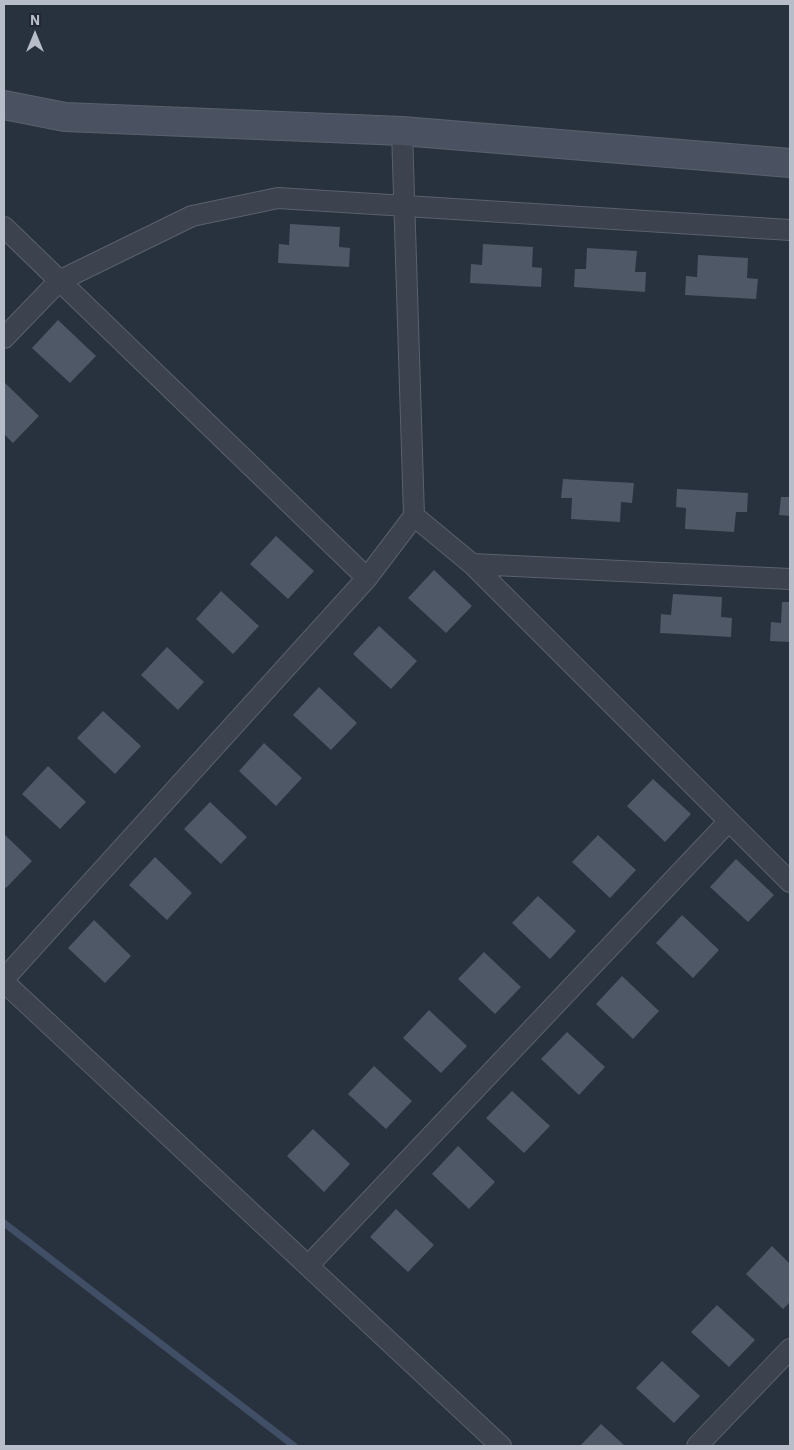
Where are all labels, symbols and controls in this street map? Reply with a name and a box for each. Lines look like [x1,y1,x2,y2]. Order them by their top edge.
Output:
north arrow [10,10,60,60]
text: N [30,11,40,29]

